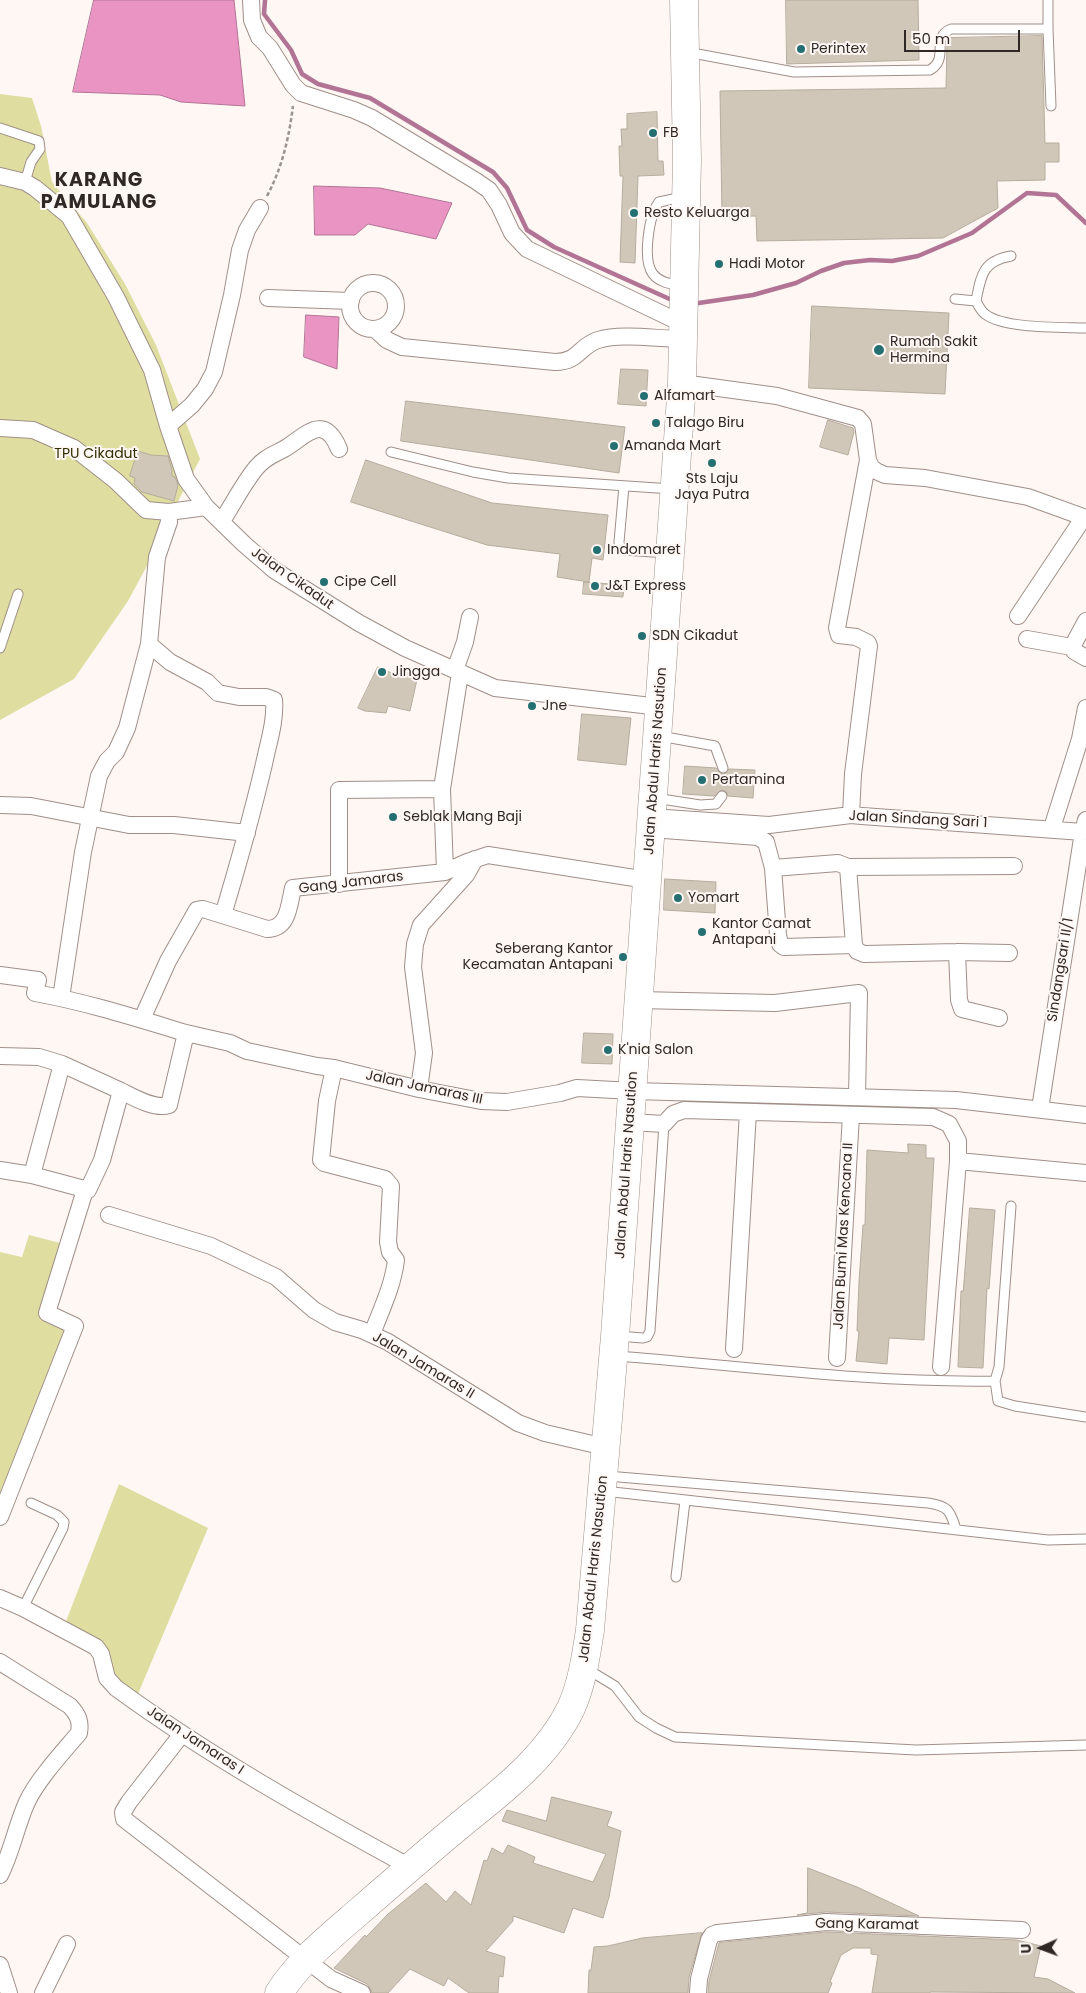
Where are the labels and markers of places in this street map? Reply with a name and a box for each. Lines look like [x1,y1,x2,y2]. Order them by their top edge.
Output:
place label: Perintex [811,41,866,57]
marker: Perintex [795,43,807,55]
place label: FB [663,125,679,141]
marker: FB [647,127,659,139]
place label: Resto Keluarga [644,205,749,221]
marker: Resto Keluarga [628,207,640,219]
place label: Hadi Motor [729,256,805,272]
marker: Hadi Motor [713,258,725,270]
place label: Rumah Sakit Hermina [890,334,977,367]
marker: Rumah Sakit Hermina [872,343,886,357]
place label: Alfamart [654,388,715,404]
marker: Alfamart [638,390,650,402]
place label: Talago Biru [666,415,744,431]
marker: Talago Biru [650,417,662,429]
place label: Amanda Mart [624,438,721,454]
marker: Amanda Mart [608,440,620,452]
marker: Sts Laju Jaya Putra [706,457,718,469]
place label: Sts Laju Jaya Putra [675,471,749,504]
place label: Indomaret [607,542,681,558]
marker: Indomaret [591,544,603,556]
place label: Cipe Cell [334,574,397,590]
marker: Cipe Cell [318,576,330,588]
place label: J&T Express [605,578,686,594]
marker: J&T Express [589,580,601,592]
place label: SDN Cikadut [652,628,738,644]
marker: SDN Cikadut [636,630,648,642]
place label: Jingga [392,664,440,680]
marker: Jingga [376,666,388,678]
place label: Jne [542,698,567,714]
marker: Jne [526,700,538,712]
place label: Pertamina [712,772,785,788]
marker: Pertamina [696,774,708,786]
place label: Seblak Mang Baji [403,809,522,825]
marker: Seblak Mang Baji [387,811,399,823]
place label: Yomart [688,890,739,906]
marker: Yomart [672,892,684,904]
place label: Kantor Camat Antapani [712,916,811,949]
marker: Kantor Camat Antapani [696,926,708,938]
place label: Seberang Kantor Kecamatan Antapani [463,941,613,974]
marker: Seberang Kantor Kecamatan Antapani [617,951,629,963]
place label: K'nia Salon [618,1042,693,1058]
marker: K'nia Salon [602,1044,614,1056]

